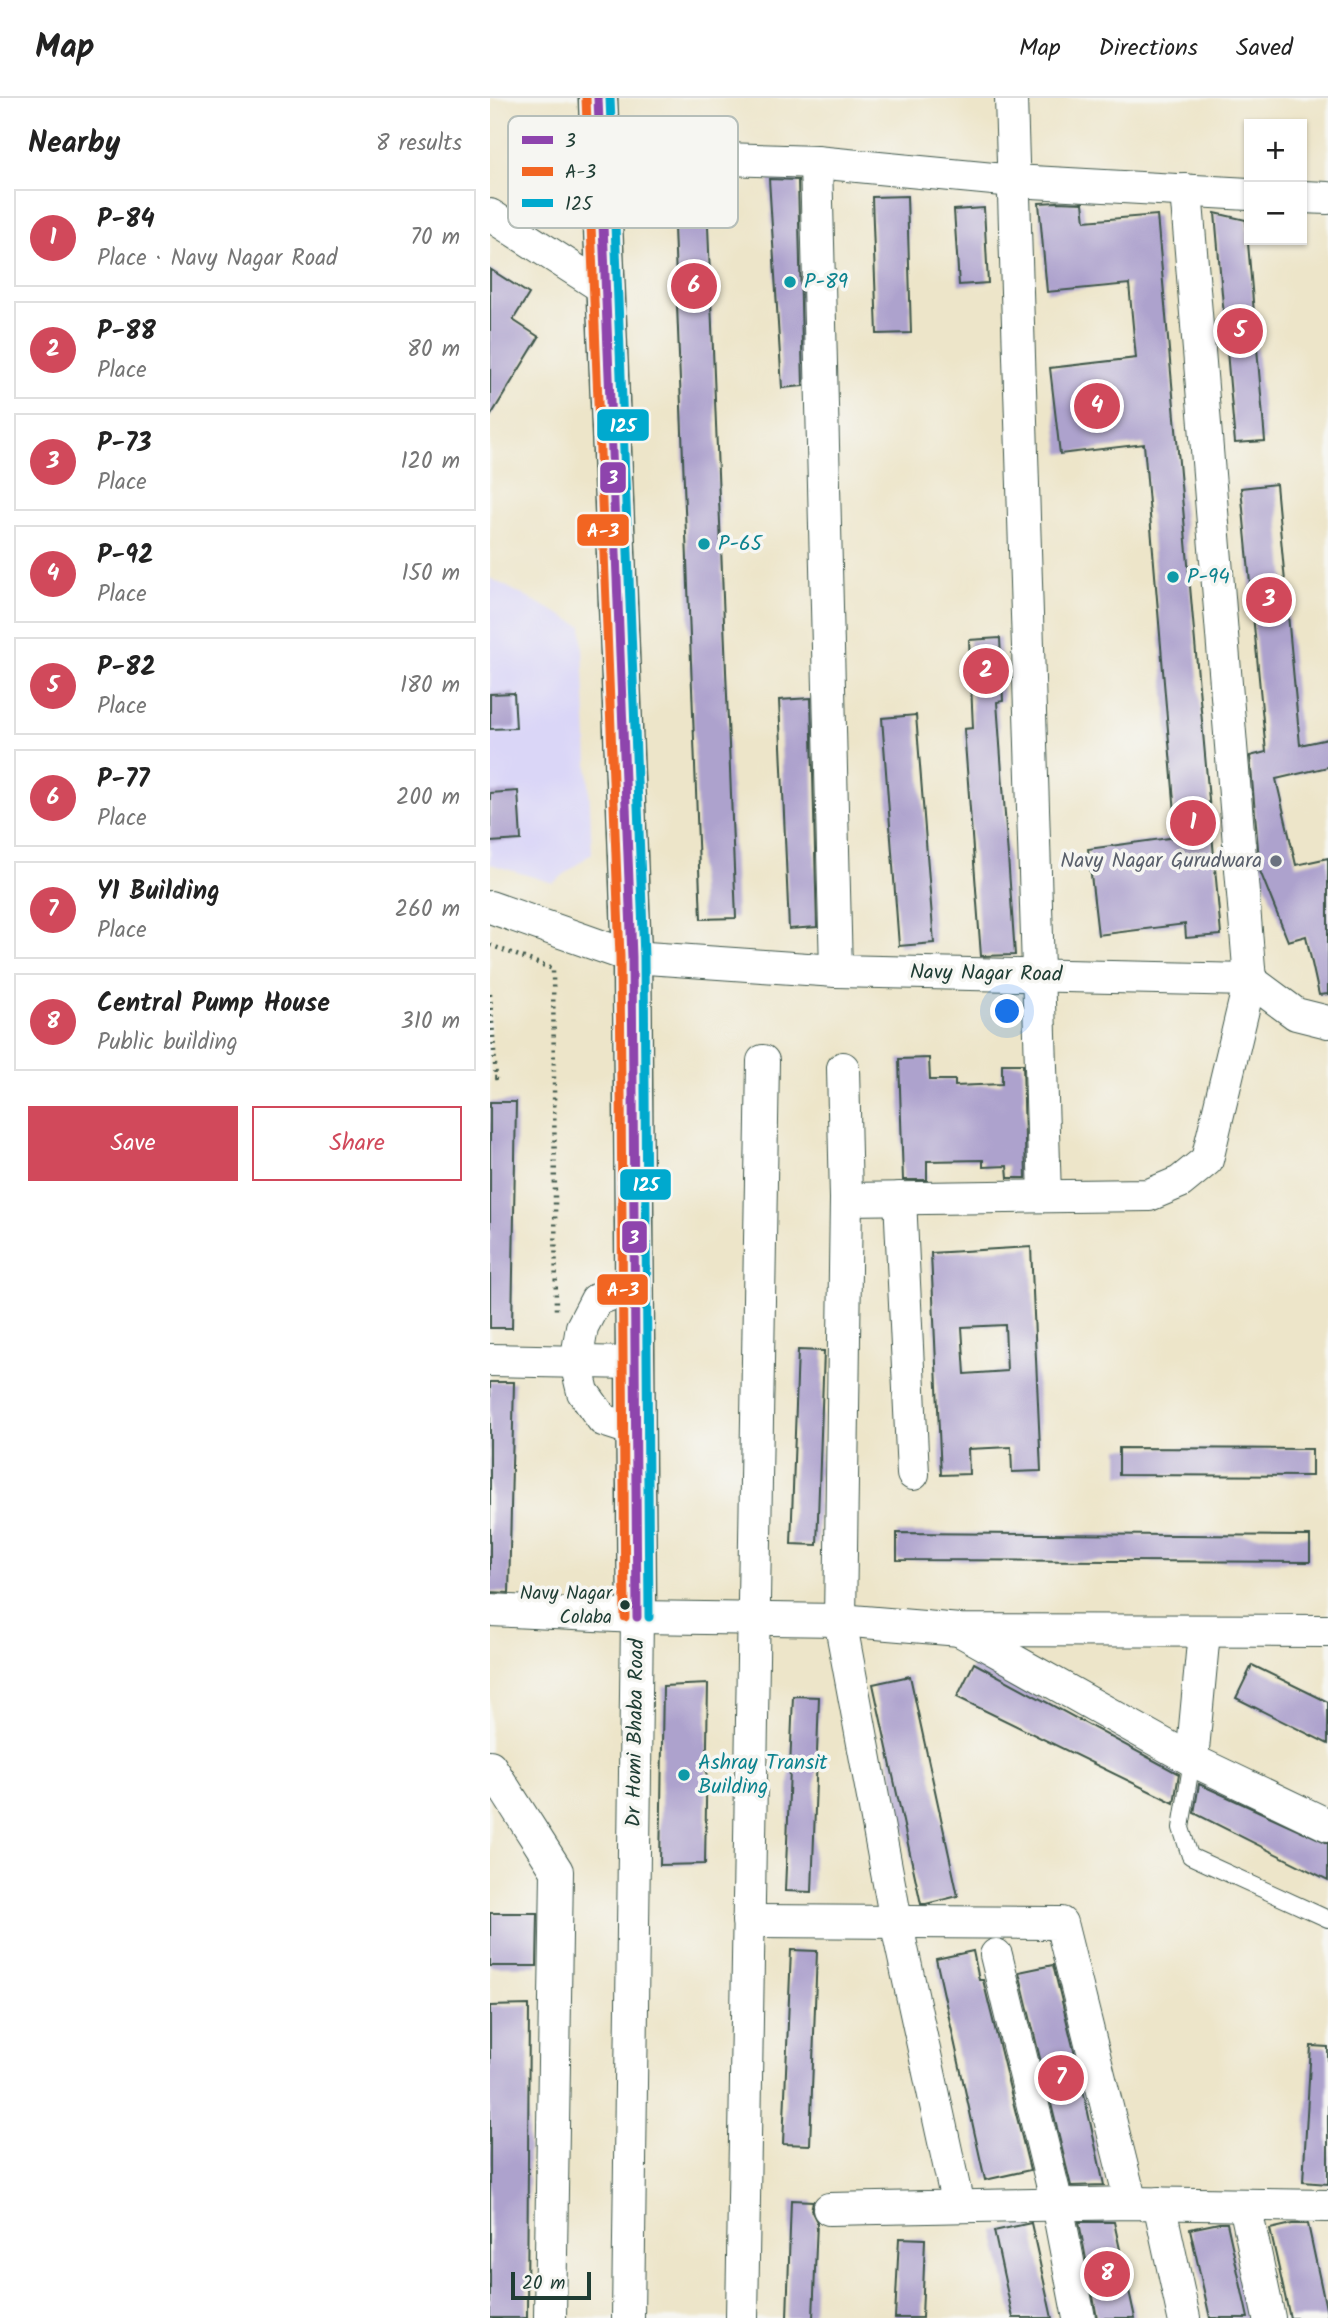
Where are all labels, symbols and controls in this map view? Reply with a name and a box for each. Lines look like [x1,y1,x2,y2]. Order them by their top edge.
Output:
text: Map [35,22,95,75]
text: Map [1019,29,1061,68]
text: Directions [1099,29,1198,68]
text: Saved [1236,29,1293,68]
legend [508,116,738,228]
map controls [1244,119,1307,245]
button: + [1244,119,1307,182]
text: Nearby [28,120,120,168]
text: 8 results [376,126,462,162]
text: 3 [565,127,576,157]
text: A-3 [565,158,596,188]
button: − [1244,182,1307,245]
text: 125 [565,190,594,220]
text: P-84 [97,199,155,241]
text: 1 [50,220,56,256]
text: 70 m [410,220,460,256]
text: Place · Navy Nagar Road [97,241,338,277]
pin: 6 [671,260,717,312]
place label: P-89 [804,266,848,299]
marker: P-89 [782,274,798,290]
pin: 5 [1217,305,1263,357]
text: P-88 [97,311,156,353]
text: 2 [46,332,60,368]
text: 80 m [407,332,460,368]
text: Place [97,353,147,389]
pin: 4 [1074,380,1120,432]
line badge: 125 [596,408,650,442]
text: 125 [610,412,638,442]
text: P-73 [97,423,152,465]
text: 3 [47,444,59,480]
text: 120 m [400,444,460,480]
line badge: 3 [599,461,627,494]
text: 3 [607,464,618,494]
text: Place [97,465,147,501]
line badge: A-3 [576,513,630,547]
text: A-3 [587,517,619,547]
place label: P-65 [718,528,764,561]
text: P-92 [97,535,153,577]
marker: P-65 [696,536,712,552]
text: 4 [47,556,59,592]
text: 150 m [401,556,460,592]
place label: P-94 [1187,561,1230,594]
marker: P-94 [1165,569,1181,585]
pin: 3 [1246,574,1292,626]
text: Place [97,577,147,613]
pin: 2 [963,645,1009,697]
text: P-82 [97,647,156,689]
text: 5 [47,668,59,704]
text: 180 m [400,668,460,704]
text: Place [97,689,147,725]
text: P-77 [97,759,150,801]
text: 6 [47,780,59,816]
text: 200 m [396,780,460,816]
pin: 1 [1170,797,1216,849]
text: Place [97,801,147,837]
place label: Navy Nagar Gurudwara [1060,845,1262,878]
marker: Navy Nagar Gurudwara [1268,853,1284,869]
text: Y1 Building [97,871,220,913]
text: 7 [48,892,58,928]
text: 260 m [395,892,460,928]
text: Place [97,913,147,949]
street label: Navy Nagar Road [909,956,1063,992]
text: Central Pump House [97,983,330,1025]
your location [990,994,1024,1028]
text: 8 [46,1004,60,1040]
text: 310 m [401,1004,460,1040]
text: Public building [97,1025,238,1061]
button: Save [28,1106,238,1181]
button: Share [252,1106,462,1181]
line badge: 125 [619,1168,672,1201]
text: 125 [633,1171,661,1201]
line badge: 3 [621,1220,648,1254]
text: 3 [628,1224,639,1254]
line badge: A-3 [596,1273,649,1306]
text: A-3 [607,1276,639,1306]
place label: Navy Nagar Colaba [520,1579,614,1633]
marker: Navy Nagar Colaba [618,1598,632,1612]
street label: Dr Homi Bhaba Road [618,1638,654,1828]
place label: Ashray Transit Building [698,1747,828,1804]
marker: Ashray Transit Building [676,1767,692,1783]
pin: 7 [1038,2052,1084,2104]
pin: 8 [1084,2248,1130,2300]
scale bar [511,2269,592,2301]
text: 20 m [522,2269,565,2299]

